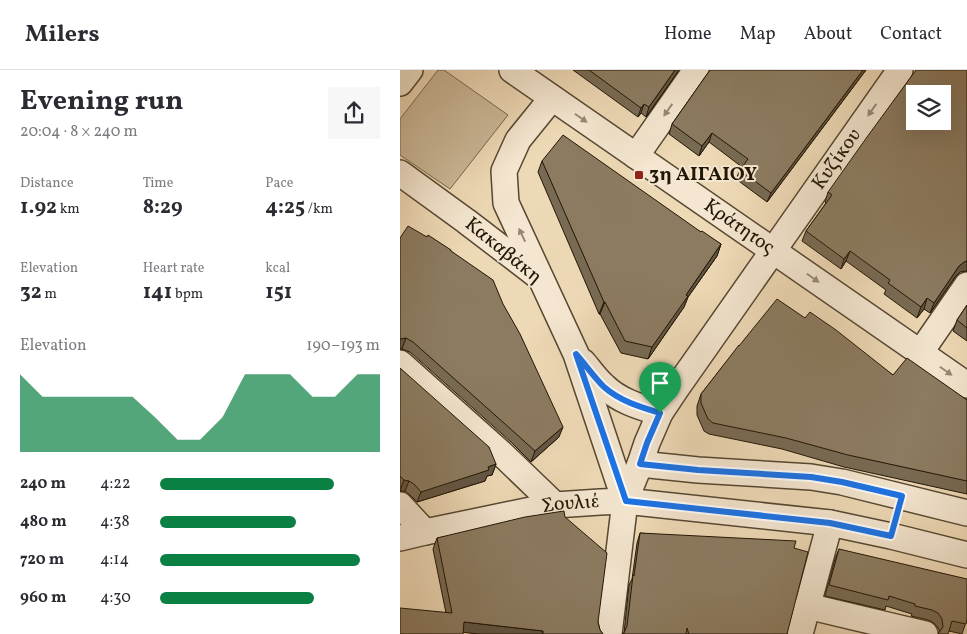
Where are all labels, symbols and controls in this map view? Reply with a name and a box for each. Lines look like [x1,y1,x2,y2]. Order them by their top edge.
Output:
text: Milers [25,18,100,52]
text: Home [664,22,712,47]
text: Map [740,22,776,47]
text: About [804,22,852,47]
text: Contact [880,22,942,47]
text: Evening run [20,82,184,121]
map controls [906,85,951,130]
button: layers [906,85,951,130]
button: share [328,87,380,139]
one-way arrow [663,103,673,117]
one-way arrow [867,103,877,117]
one-way arrow [574,113,588,123]
text: 20:04 · 8 × 240 m [20,121,138,143]
street label: Κυζίκου [806,123,869,196]
place label: 3η ΑΙΓΑΙΟΥ [649,161,757,189]
marker: 3η ΑΙΓΑΙΟΥ [633,169,645,181]
text: Distance [20,174,74,193]
text: Time [143,174,173,193]
text: Pace [265,174,293,193]
street label: Κράτητος [698,192,780,262]
text: 1.92 [20,193,57,222]
text: 8:29 [143,193,182,222]
text: 4:25 [265,193,305,222]
text: km [57,200,80,219]
text: /km [305,200,333,219]
street label: Κακαβάκη [458,211,548,291]
one-way arrow [517,228,525,242]
text: Elevation [20,259,78,278]
text: Heart rate [143,259,204,278]
text: kcal [265,259,290,278]
one-way arrow [806,273,820,283]
text: 32 [20,278,42,307]
text: 141 [143,278,172,307]
text: 151 [265,278,292,307]
text: m [42,285,57,304]
text: bpm [172,285,203,304]
text: Elevation [20,335,87,357]
text: 190–193 m [306,335,380,357]
pin [639,362,681,413]
one-way arrow [939,366,953,376]
icon: arrive [646,369,674,397]
text: 240 m [20,473,66,495]
text: 4:22 [100,473,131,495]
street label: Σουλιέ [539,488,600,521]
text: 480 m [20,511,67,533]
text: 4:38 [100,511,130,533]
text: 720 m [20,549,64,571]
text: 4:14 [100,549,129,571]
text: 960 m [20,587,66,609]
text: 4:30 [100,587,131,609]

